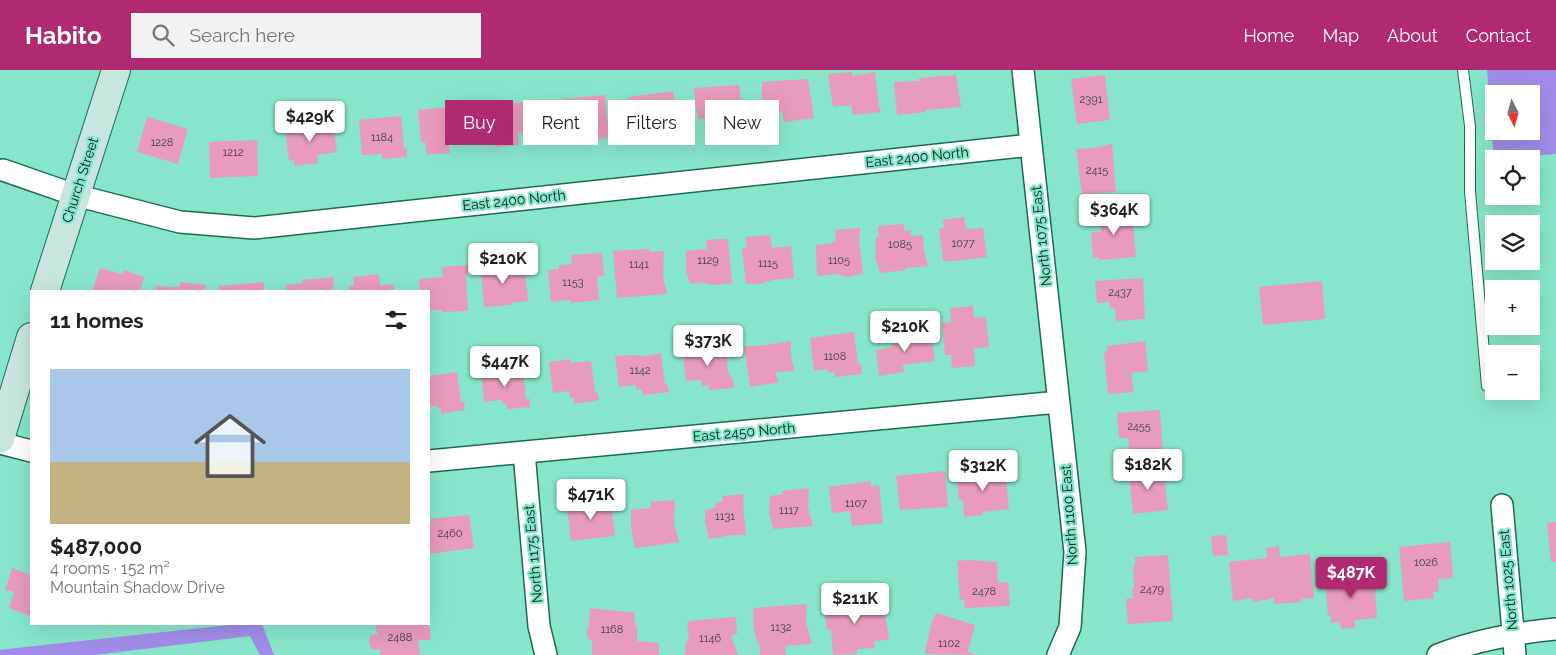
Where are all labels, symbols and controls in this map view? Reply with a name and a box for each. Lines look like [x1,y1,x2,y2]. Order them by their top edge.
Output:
search box [131,13,481,58]
text: Habito [25,21,101,50]
icon: search [149,21,177,49]
text: Search here [189,24,295,46]
text: Home [1243,25,1294,46]
text: Map [1322,25,1359,46]
text: About [1387,25,1438,46]
text: Contact [1466,25,1531,46]
north arrow [1485,85,1540,140]
map controls [1485,85,1540,400]
house number: 2391 [1080,93,1103,106]
pin: $429K [275,100,345,143]
chip: Buy [445,100,513,145]
chip: Rent [523,100,598,145]
chip: Filters [608,100,695,145]
chip: New [705,100,779,145]
text: $429K [286,107,334,126]
house number: 1184 [371,131,393,144]
street label: Church Street [59,135,101,225]
house number: 1228 [151,136,173,149]
street label: East 2400 North [865,144,969,170]
house number: 1212 [223,146,244,159]
button: locate [1485,150,1540,205]
house number: 2415 [1086,164,1108,177]
street label: North 1075 East [1028,185,1054,287]
street label: East 2400 North [462,187,566,213]
pin: $364K [1079,194,1149,236]
text: $364K [1090,200,1138,219]
button: layers [1485,215,1540,270]
house number: 1077 [951,237,975,250]
house number: 1085 [888,238,912,251]
pin: $210K [468,242,538,285]
text: $210K [479,249,527,268]
house number: 1129 [697,254,719,267]
house number: 1105 [828,254,850,267]
house number: 1115 [758,257,778,270]
house number: 1141 [629,258,649,271]
house number: 1153 [562,276,584,289]
button: + [1485,280,1540,335]
house number: 2437 [1108,286,1132,299]
icon: filters [382,306,410,334]
text: 11 homes [50,308,144,333]
pin: $210K [870,310,940,353]
text: $210K [881,317,929,336]
pin: $373K [673,324,743,367]
text: $373K [684,331,732,350]
button: − [1485,345,1540,400]
pin: $447K [470,346,540,388]
house number: 1108 [824,350,846,363]
text: $447K [481,352,529,371]
house number: 1142 [629,364,651,377]
icon: home [185,401,275,491]
street label: East 2450 North [692,420,796,444]
house number: 2455 [1127,420,1151,433]
pin: $182K [1113,448,1183,491]
pin: $312K [948,450,1018,492]
text: $182K [1124,455,1172,474]
text: $312K [960,456,1006,475]
street label: North 1100 East [1057,464,1080,566]
pin: $471K [556,478,626,521]
text: $471K [568,485,614,504]
house number: 1107 [845,497,867,510]
street label: North 1175 East [521,504,545,604]
house number: 1117 [779,504,799,517]
house number: 1131 [715,510,735,523]
house number: 2460 [437,527,463,540]
street label: North 1025 East [1496,529,1520,631]
text: $487,000 [50,534,142,559]
pin: $487K [1316,556,1386,599]
house number: 1026 [1414,556,1438,569]
text: 4 rooms · 152 m² [50,559,170,578]
text: $487K [1327,563,1375,582]
text: Mountain Shadow Drive [50,578,225,597]
pin: $211K [820,582,890,625]
house number: 2479 [1140,583,1164,596]
house number: 2478 [972,585,996,598]
text: $211K [832,589,878,608]
house number: 1132 [770,621,792,634]
house number: 1168 [601,623,623,636]
house number: 2488 [388,631,412,644]
house number: 1146 [699,632,721,645]
house number: 1102 [938,637,960,650]

